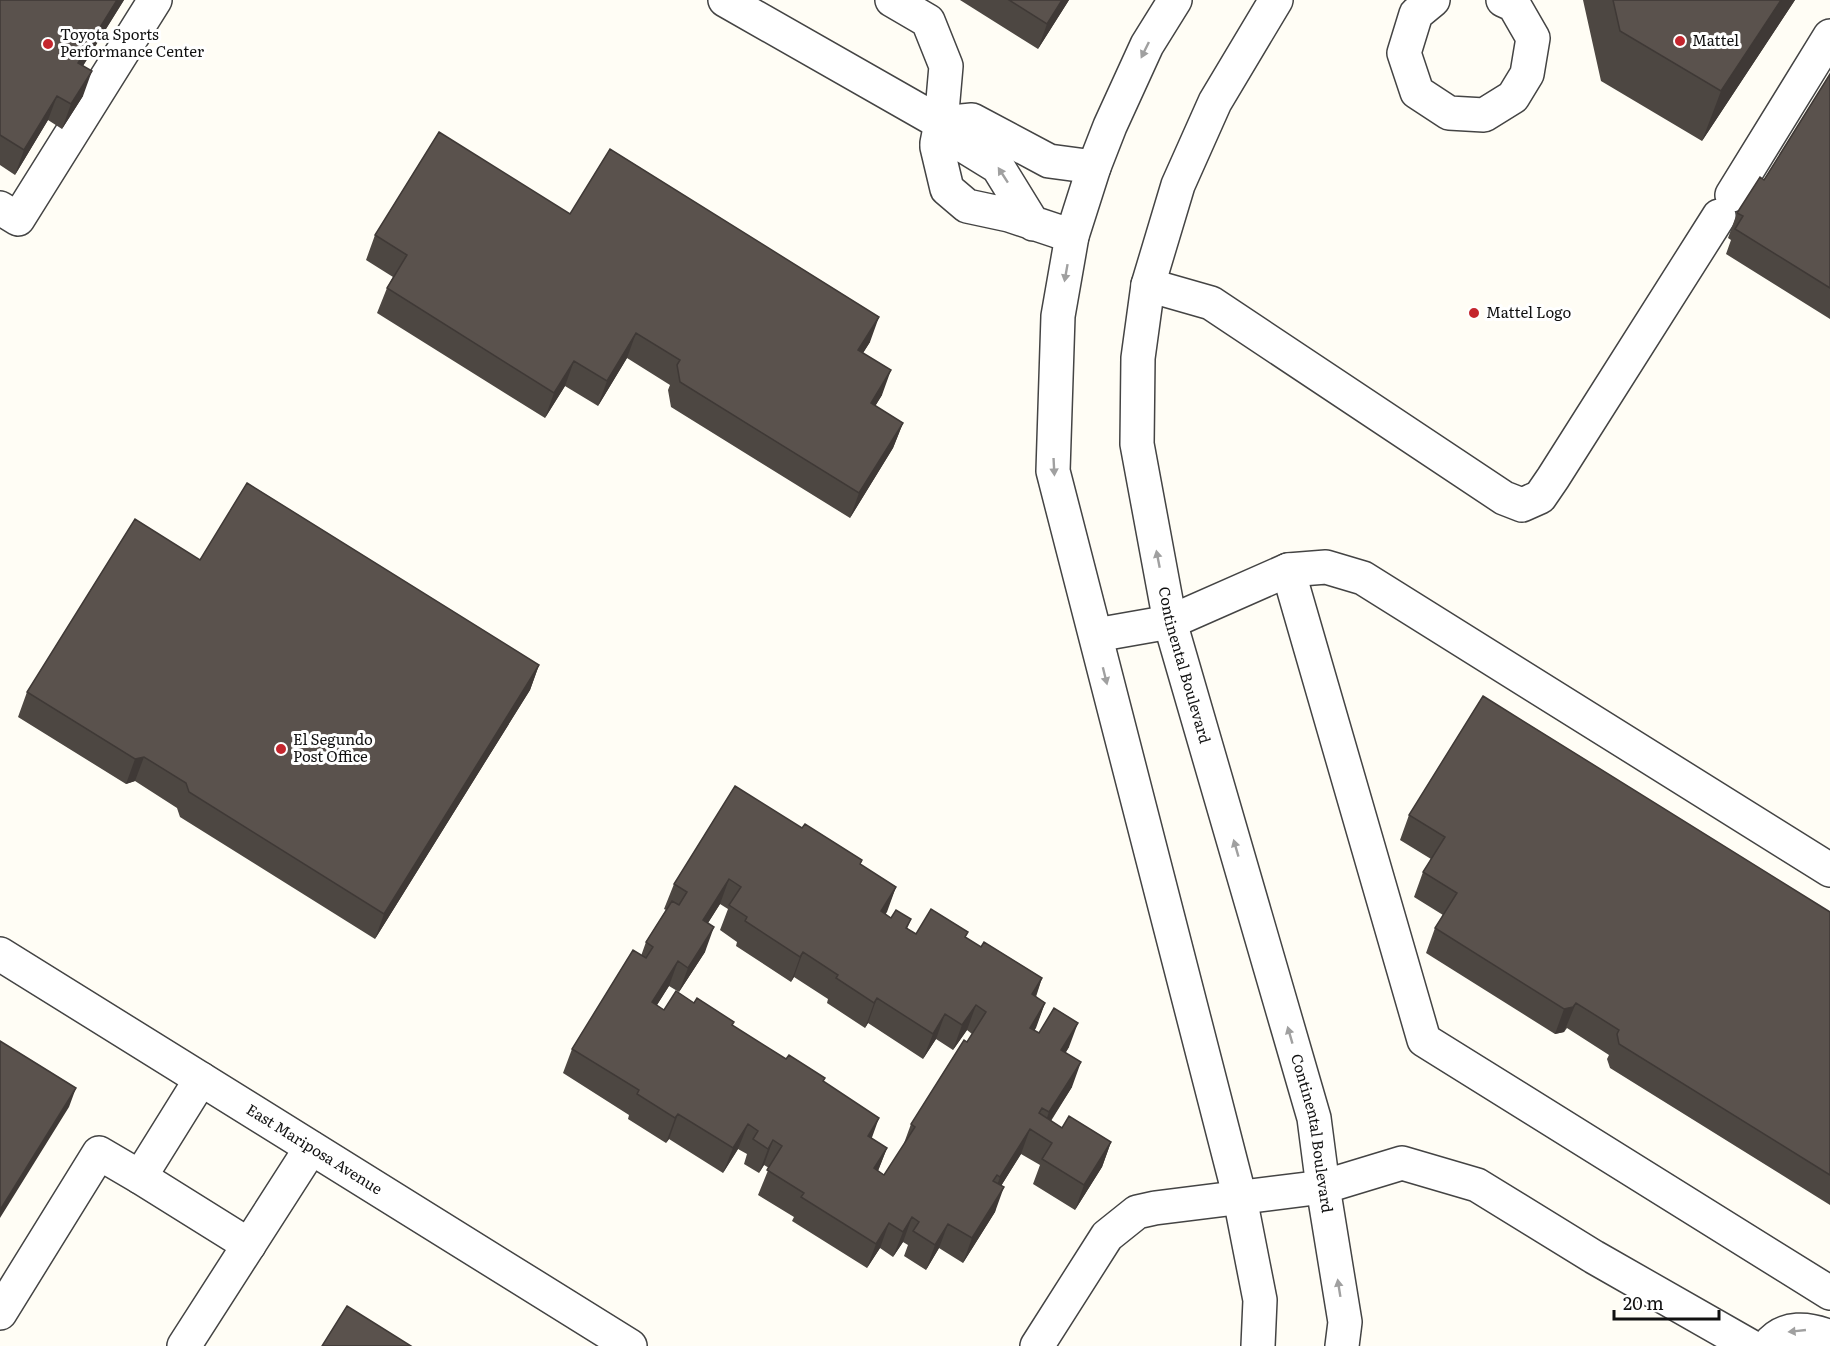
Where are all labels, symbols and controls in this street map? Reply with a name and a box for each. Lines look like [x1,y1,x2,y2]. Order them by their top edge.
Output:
place label: Toyota Sports Performance Center [60,22,204,62]
place label: Mattel [1692,28,1739,51]
marker: Mattel [1673,34,1687,48]
marker: Toyota Sports Performance Center [41,37,55,51]
one-way arrow [1140,42,1150,59]
one-way arrow [997,166,1008,183]
one-way arrow [1061,263,1070,282]
place label: Mattel Logo [1486,300,1571,323]
marker: Mattel Logo [1467,306,1481,320]
one-way arrow [1049,457,1058,476]
one-way arrow [1153,549,1162,568]
street label: Continental Boulevard [1154,584,1218,746]
one-way arrow [1100,667,1110,685]
place label: El Segundo Post Office [293,727,373,767]
marker: El Segundo Post Office [274,742,288,756]
one-way arrow [1231,839,1240,857]
one-way arrow [1285,1026,1294,1044]
street label: Continental Boulevard [1286,1051,1340,1214]
street label: East Mariposa Avenue [242,1097,388,1199]
one-way arrow [1335,1279,1344,1298]
scale bar [1614,1283,1719,1321]
text: 20 m [1623,1289,1664,1316]
one-way arrow [1788,1326,1807,1336]

